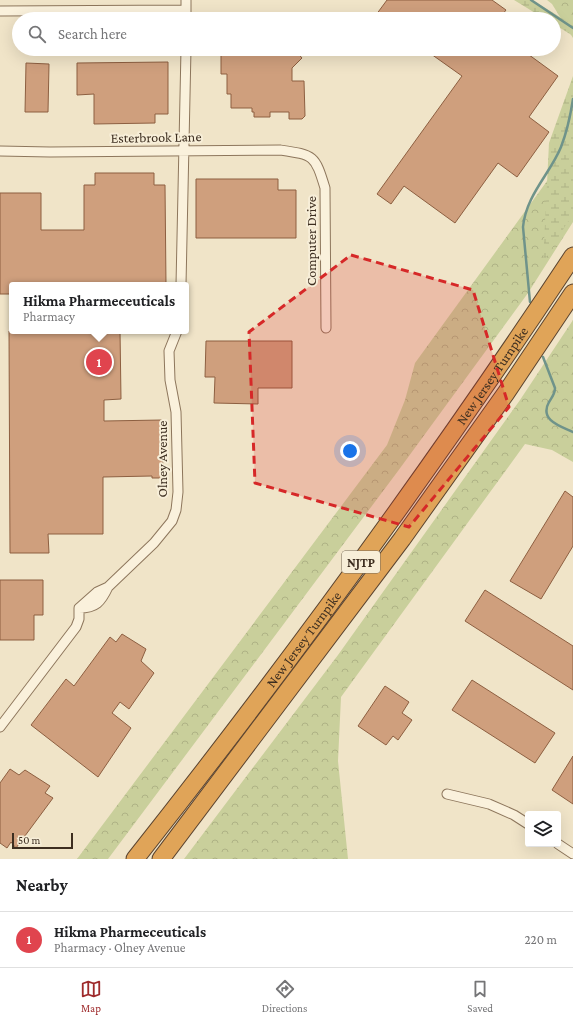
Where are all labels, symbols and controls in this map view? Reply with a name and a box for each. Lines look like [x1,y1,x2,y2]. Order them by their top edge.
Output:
search box [12,12,561,56]
icon: search [26,23,48,45]
text: Search here [58,26,127,42]
street label: Esterbrook Lane [110,128,202,146]
street label: Computer Drive [303,196,319,286]
popup [9,282,189,334]
text: Hikma Pharmeceuticals [23,293,175,309]
text: Pharmacy [23,309,75,324]
street label: New Jersey Turnpike [453,324,531,428]
pin: 1 [86,347,112,377]
street label: Olney Avenue [154,420,170,498]
your location [340,441,360,461]
road number: NJTP [342,551,380,573]
street label: New Jersey Turnpike [263,588,344,690]
map controls [525,811,561,847]
button: layers [525,811,561,847]
scale bar [12,831,73,850]
text: 50 m [18,834,40,846]
text: Nearby [16,876,68,895]
text: Hikma Pharmeceuticals [54,924,206,940]
text: 1 [27,932,31,947]
text: 220 m [524,932,557,947]
text: Pharmacy · Olney Avenue [54,940,186,955]
tab: Map [80,978,102,1014]
tab: Directions [262,978,307,1014]
tab: Saved [467,978,493,1014]

